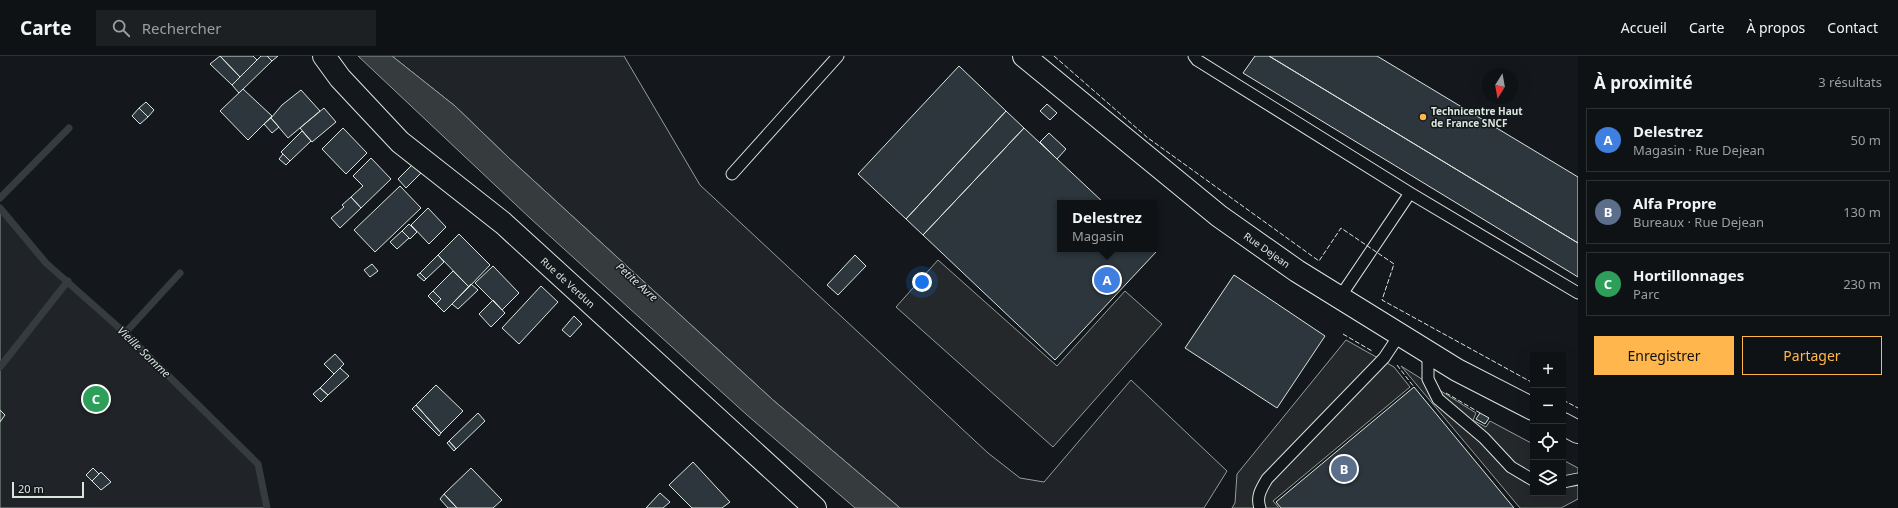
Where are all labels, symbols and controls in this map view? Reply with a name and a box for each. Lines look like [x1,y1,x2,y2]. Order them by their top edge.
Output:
search box [96,10,376,46]
text: Carte [20,15,72,41]
icon: search [110,17,132,39]
text: Rechercher [142,18,221,38]
text: Accueil [1621,18,1667,37]
text: Carte [1689,18,1724,37]
text: À propos [1746,18,1805,37]
text: Contact [1827,18,1878,37]
north arrow [1482,68,1518,104]
text: À proximité [1594,71,1693,94]
text: 3 résultats [1818,73,1882,91]
place label: Technicentre Haut de France SNCF [1431,104,1523,130]
marker: Technicentre Haut de France SNCF [1418,112,1428,122]
text: Delestrez [1633,121,1703,141]
text: A [1604,131,1613,149]
text: 50 m [1851,131,1881,149]
text: Magasin · Rue Dejean [1633,141,1765,159]
text: Alfa Propre [1633,193,1716,213]
popup [1057,200,1157,252]
text: B [1604,203,1612,221]
text: 130 m [1843,203,1881,221]
text: Delestrez [1072,207,1142,227]
text: Bureaux · Rue Dejean [1633,213,1764,231]
text: Magasin [1072,227,1124,245]
street label: Rue Dejean [1241,229,1293,271]
street label: Rue de Verdun [538,254,598,311]
water label: Petite Avre [613,259,662,305]
pin: A [1094,265,1120,295]
text: Hortillonnages [1633,265,1744,285]
your location [912,272,932,292]
text: C [1604,275,1612,293]
text: 230 m [1843,275,1881,293]
text: Parc [1633,285,1660,303]
water label: Vieille Somme [115,323,174,381]
button: Enregistrer [1594,336,1734,375]
button: Partager [1742,336,1882,375]
map controls [1530,352,1566,496]
button: + [1530,352,1566,388]
pin: C [83,384,109,414]
button: − [1530,388,1566,424]
button: locate [1530,424,1566,460]
pin: B [1331,454,1357,484]
button: layers [1530,460,1566,496]
scale bar [12,480,84,499]
text: 20 m [18,481,44,496]

